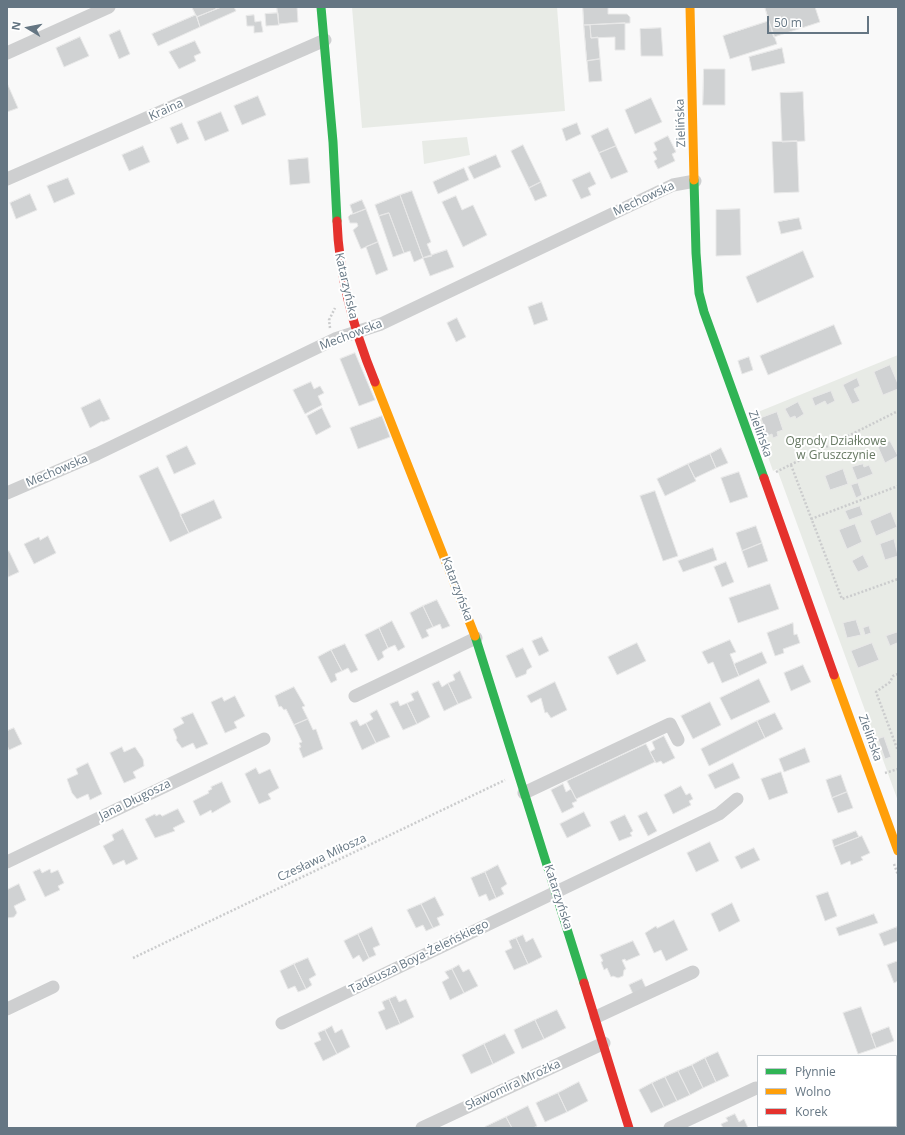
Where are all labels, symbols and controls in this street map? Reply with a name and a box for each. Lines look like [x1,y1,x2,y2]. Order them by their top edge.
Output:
north arrow [8,8,48,48]
scale bar [769,8,871,34]
text: 50 m [774,14,802,31]
text: N [8,20,24,32]
street label: Kraina [147,96,185,124]
street label: Zielińska [673,98,689,148]
street label: Mechowska [611,179,677,219]
street label: Katarzyńska [331,251,361,321]
street label: Mechowska [318,316,384,354]
street label: Zielińska [745,409,775,459]
park label: Ogrody Działkowe w Gruszczynie [785,435,887,463]
street label: Mechowska [24,452,90,490]
street label: Katarzyńska [438,555,476,623]
street label: Zielińska [855,713,885,763]
street label: Jana Długosza [97,776,173,824]
street label: Czesława Miłosza [275,831,369,885]
street label: Katarzyńska [541,863,575,931]
street label: Tadeusza Boya-Żeleńskiego [347,917,491,997]
legend [757,1055,897,1127]
street label: Sławomira Mrożka [463,1057,563,1113]
text: Płynnie [795,1063,836,1080]
text: Wolno [795,1083,831,1100]
text: Korek [795,1103,828,1120]

